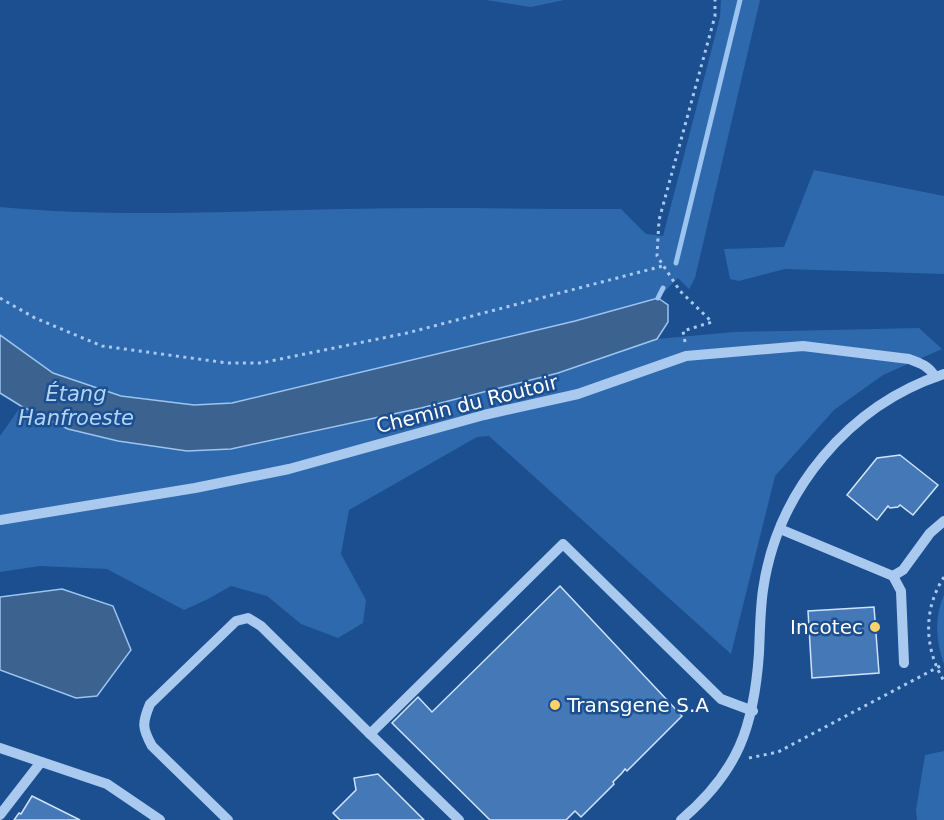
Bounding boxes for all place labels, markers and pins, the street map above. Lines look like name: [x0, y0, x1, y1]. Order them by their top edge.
place label: Incotec: [790, 615, 863, 639]
marker: Incotec: [868, 620, 882, 634]
place label: Transgene S.A: [566, 693, 709, 717]
marker: Transgene S.A: [548, 698, 562, 712]

